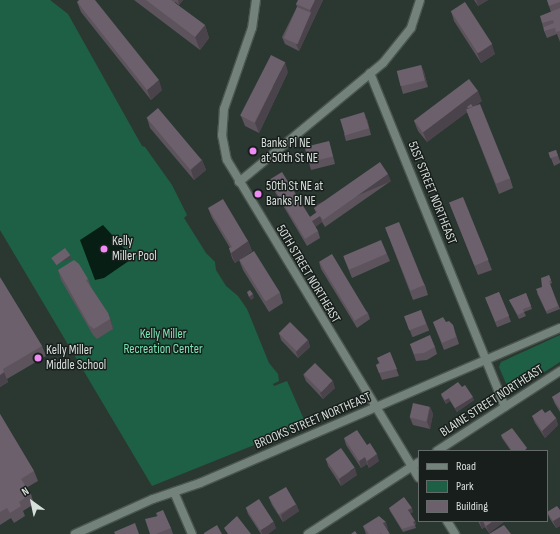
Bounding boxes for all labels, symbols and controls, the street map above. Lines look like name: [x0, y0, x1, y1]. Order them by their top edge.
place label: Banks Pl NE at 50th St NE: [261, 136, 318, 167]
street label: 51ST STREET NORTHEAST: [404, 139, 460, 247]
marker: Banks Pl NE at 50th St NE: [248, 146, 258, 156]
place label: 50th St NE at Banks Pl NE: [266, 179, 323, 210]
marker: 50th St NE at Banks Pl NE: [253, 189, 263, 199]
street label: 50TH STREET NORTHEAST: [273, 222, 343, 326]
place label: Kelly Miller Pool: [112, 234, 157, 265]
marker: Kelly Miller Pool: [99, 244, 109, 254]
park label: Kelly Miller Recreation Center: [123, 327, 203, 358]
place label: Kelly Miller Middle School: [46, 343, 106, 374]
marker: Kelly Miller Middle School: [33, 353, 43, 363]
street label: BLAINE STREET NORTHEAST: [437, 362, 547, 440]
street label: BROOKS STREET NORTHEAST: [252, 389, 374, 453]
legend: [418, 450, 548, 522]
text: Road: [456, 459, 476, 474]
text: Park: [456, 479, 474, 494]
north arrow: [12, 482, 52, 522]
text: N: [19, 484, 31, 499]
text: Building: [456, 499, 488, 514]

